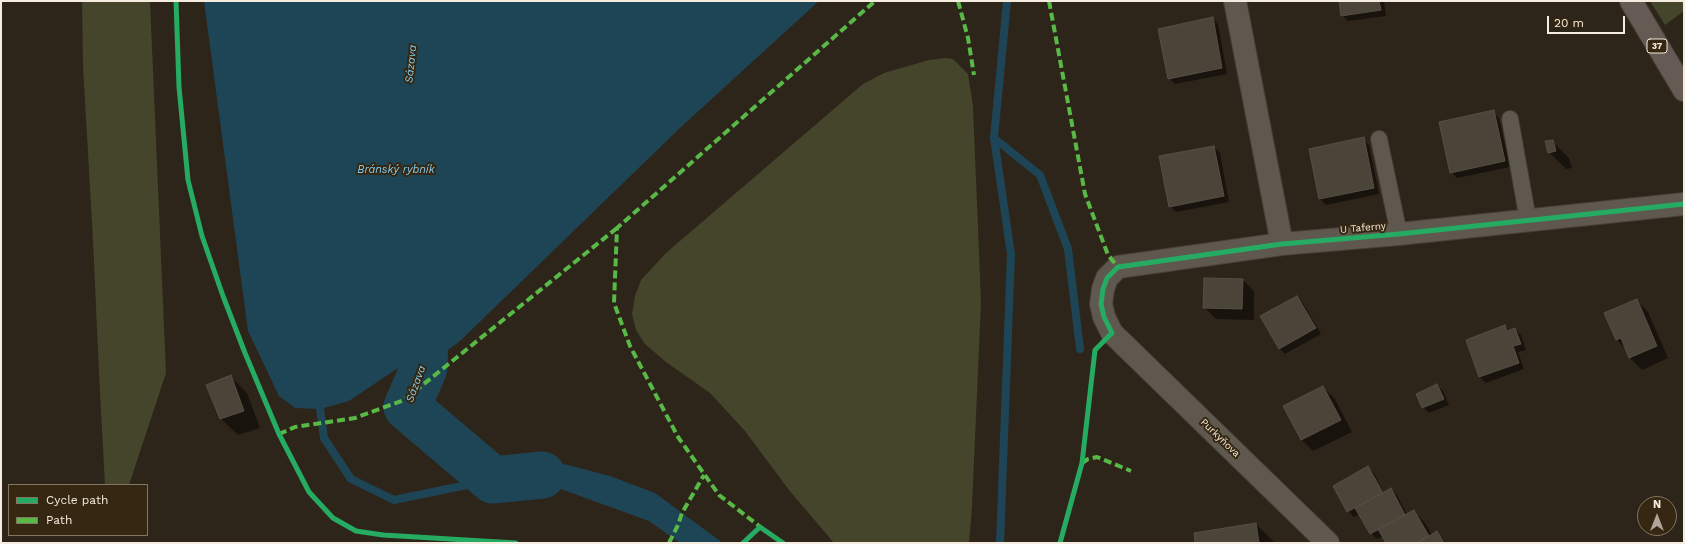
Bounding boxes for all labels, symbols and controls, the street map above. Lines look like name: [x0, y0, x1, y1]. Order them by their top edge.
scale bar: [1549, 8, 1627, 34]
text: 20 m: [1554, 16, 1584, 30]
road number: 37: [1647, 39, 1667, 53]
water label: Sázava: [402, 44, 420, 84]
water label: Bránský rybník: [357, 163, 435, 177]
street label: U Taferny: [1340, 220, 1386, 236]
water label: Sázava: [403, 364, 429, 404]
street label: Purkyňova: [1198, 416, 1242, 460]
legend: [8, 484, 148, 536]
text: Cycle path: [46, 493, 108, 507]
north arrow: [1637, 496, 1677, 536]
text: N: [1653, 498, 1661, 511]
text: Path: [46, 513, 72, 527]

